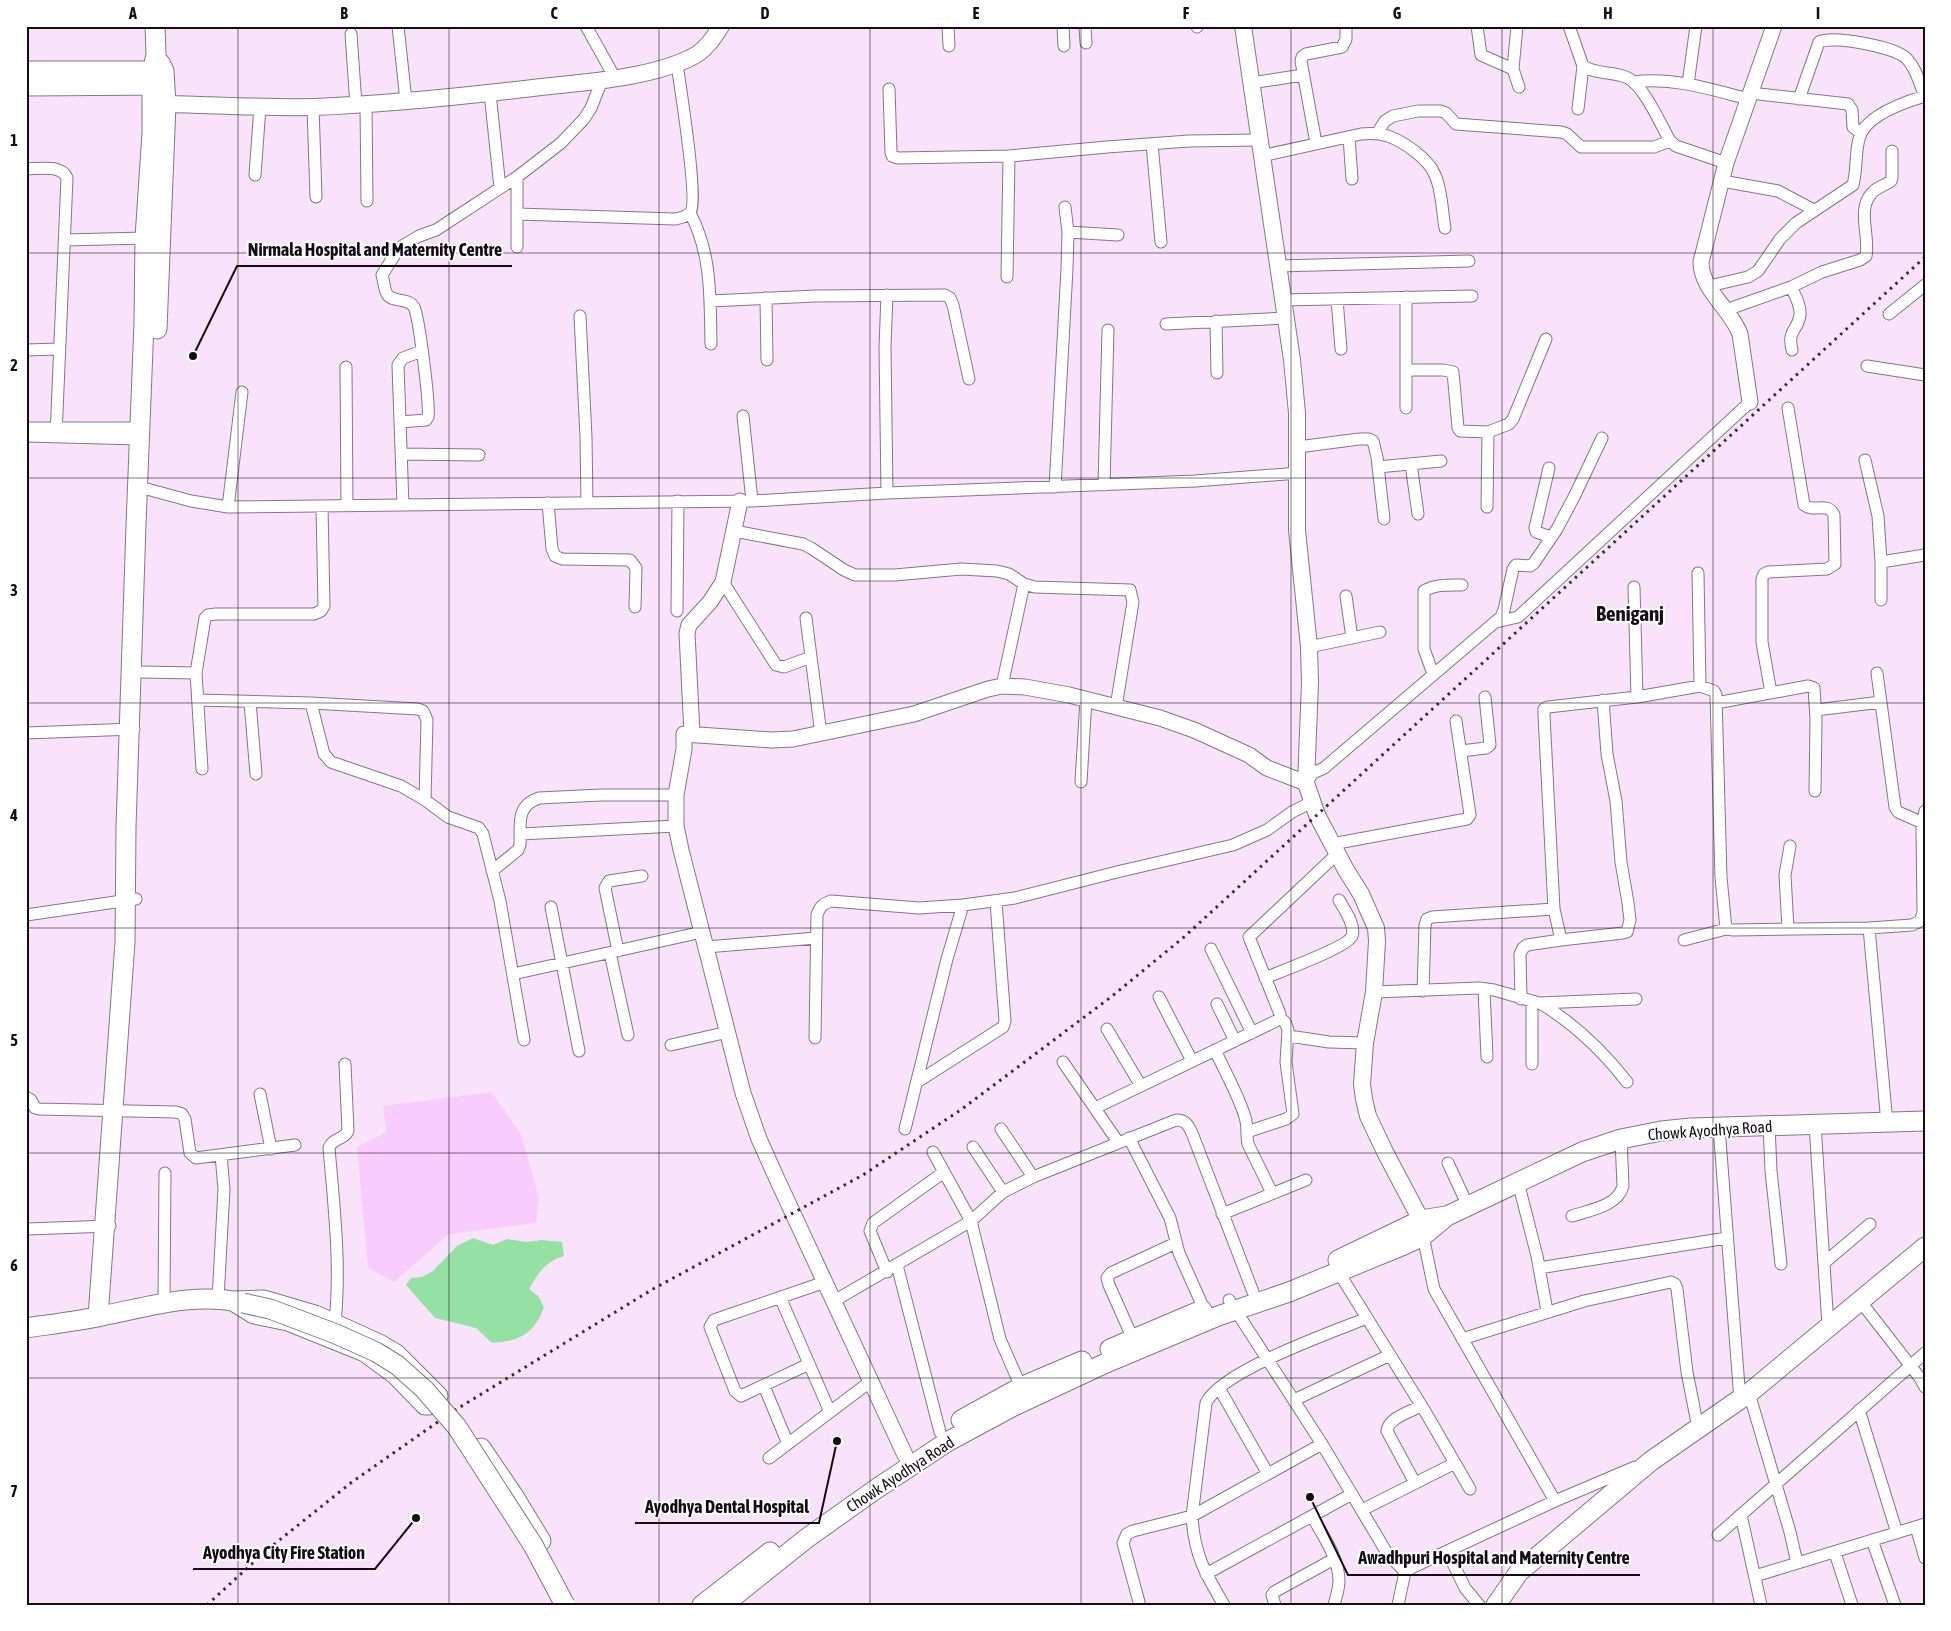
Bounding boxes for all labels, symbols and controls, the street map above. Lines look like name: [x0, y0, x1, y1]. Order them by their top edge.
text: A: [128, 4, 137, 22]
text: B: [340, 4, 348, 22]
text: C: [550, 4, 558, 22]
text: D: [761, 4, 770, 22]
text: E: [973, 4, 980, 22]
text: F: [1183, 4, 1190, 22]
text: G: [1393, 4, 1402, 22]
text: H: [1603, 4, 1613, 22]
text: I: [1816, 4, 1820, 22]
text: 1: [10, 131, 18, 149]
callout: Nirmala Hospital and Maternity Centre: [237, 233, 512, 266]
text: Nirmala Hospital and Maternity Centre: [248, 239, 502, 260]
text: 2: [10, 356, 18, 374]
text: 3: [10, 581, 18, 599]
district label: Beniganj: [1596, 601, 1664, 625]
text: 4: [9, 806, 18, 824]
text: 5: [10, 1031, 18, 1049]
street label: Chowk Ayodhya Road: [1647, 1117, 1773, 1144]
text: 6: [10, 1256, 18, 1274]
street label: Chowk Ayodhya Road: [843, 1432, 958, 1516]
text: 7: [10, 1482, 18, 1500]
callout: Ayodhya Dental Hospital: [635, 1490, 819, 1523]
text: Ayodhya Dental Hospital: [644, 1496, 809, 1517]
callout: Ayodhya City Fire Station: [193, 1536, 375, 1569]
text: Ayodhya City Fire Station: [202, 1542, 365, 1563]
callout: Awadhpuri Hospital and Maternity Centre: [1348, 1542, 1640, 1575]
text: Awadhpuri Hospital and Maternity Centre: [1357, 1547, 1630, 1568]

